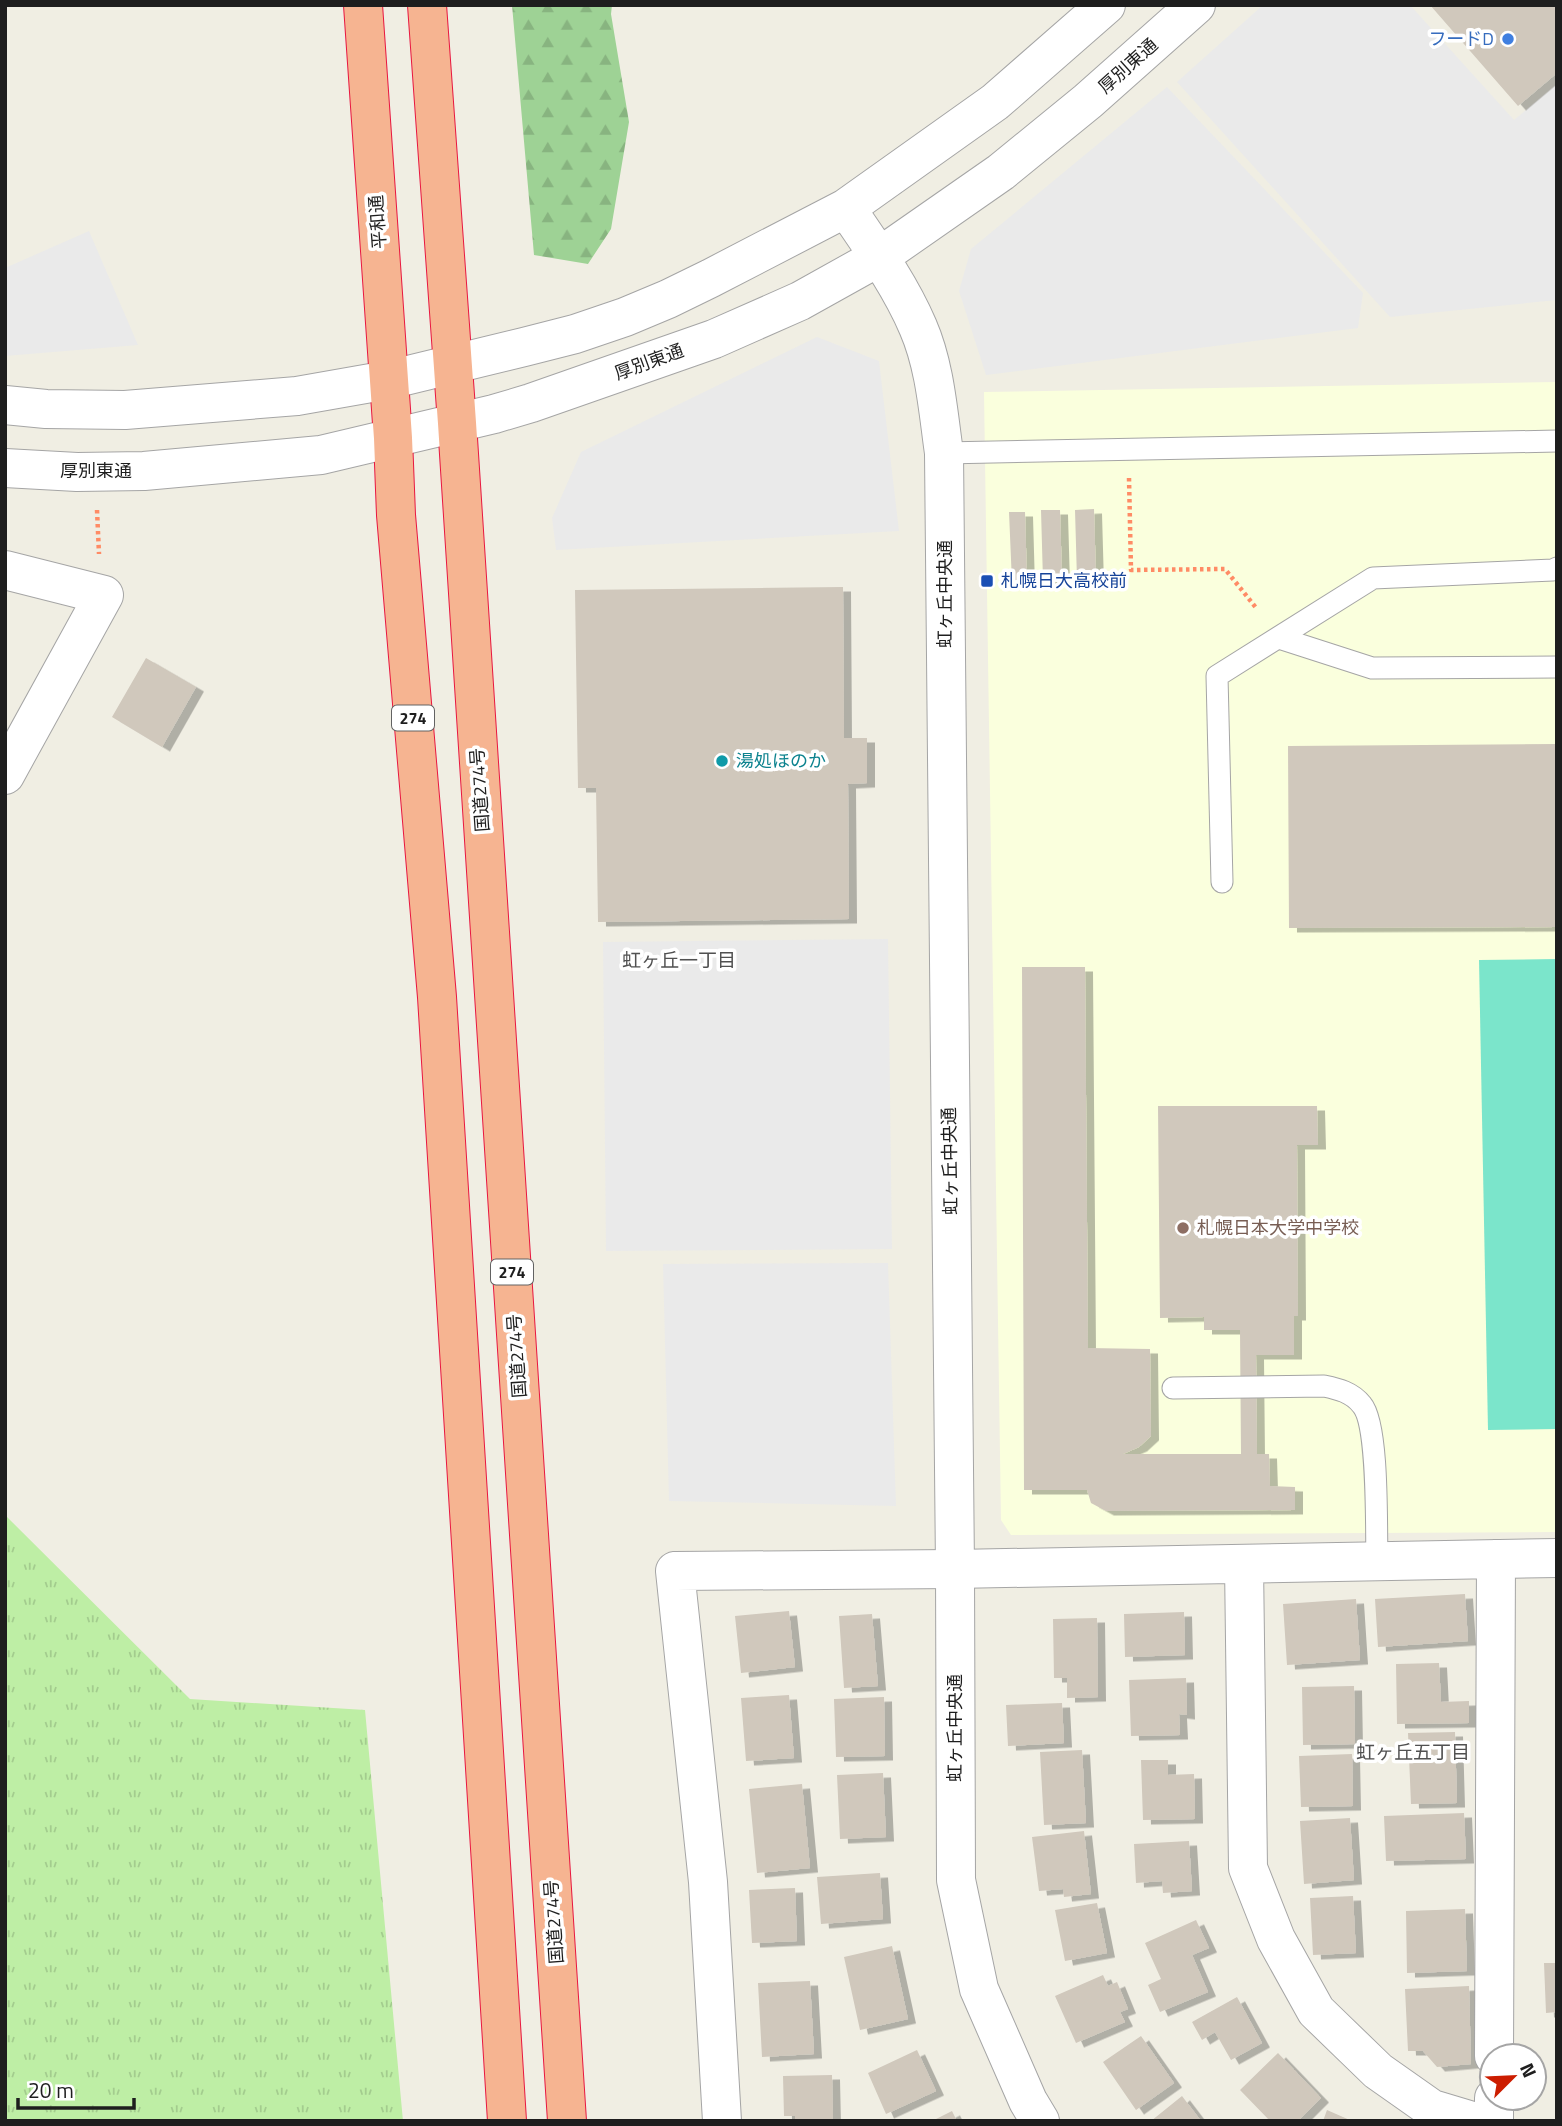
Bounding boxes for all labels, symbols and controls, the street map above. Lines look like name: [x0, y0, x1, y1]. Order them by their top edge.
place label: フードD: [1428, 25, 1494, 52]
marker: フードD: [1500, 31, 1516, 47]
street label: 厚別東通: [1092, 32, 1163, 100]
street label: 平和通: [362, 194, 393, 250]
street label: 厚別東通: [610, 337, 687, 387]
street label: 厚別東通: [60, 457, 132, 484]
street label: 虹ヶ丘中央通: [931, 540, 958, 648]
place label: 札幌日大高校前: [1001, 567, 1127, 594]
marker: 札幌日大高校前: [979, 573, 995, 589]
road number: 274: [392, 706, 434, 730]
street label: 国道274号: [463, 747, 496, 833]
place label: 湯処ほのか: [736, 747, 826, 774]
marker: 湯処ほのか: [714, 753, 730, 769]
district label: 虹ヶ丘一丁目: [622, 945, 736, 974]
street label: 虹ヶ丘中央通: [935, 1107, 964, 1215]
place label: 札幌日本大学中学校: [1197, 1214, 1359, 1241]
marker: 札幌日本大学中学校: [1175, 1220, 1191, 1236]
road number: 274: [491, 1260, 533, 1284]
street label: 国道274号: [500, 1313, 533, 1399]
street label: 虹ヶ丘中央通: [941, 1674, 968, 1782]
district label: 虹ヶ丘五丁目: [1356, 1737, 1470, 1766]
street label: 国道274号: [537, 1879, 570, 1965]
north arrow: [1478, 2042, 1548, 2112]
text: N: [1513, 2058, 1545, 2082]
scale bar: [18, 2066, 133, 2110]
text: 20 m: [28, 2074, 74, 2106]

